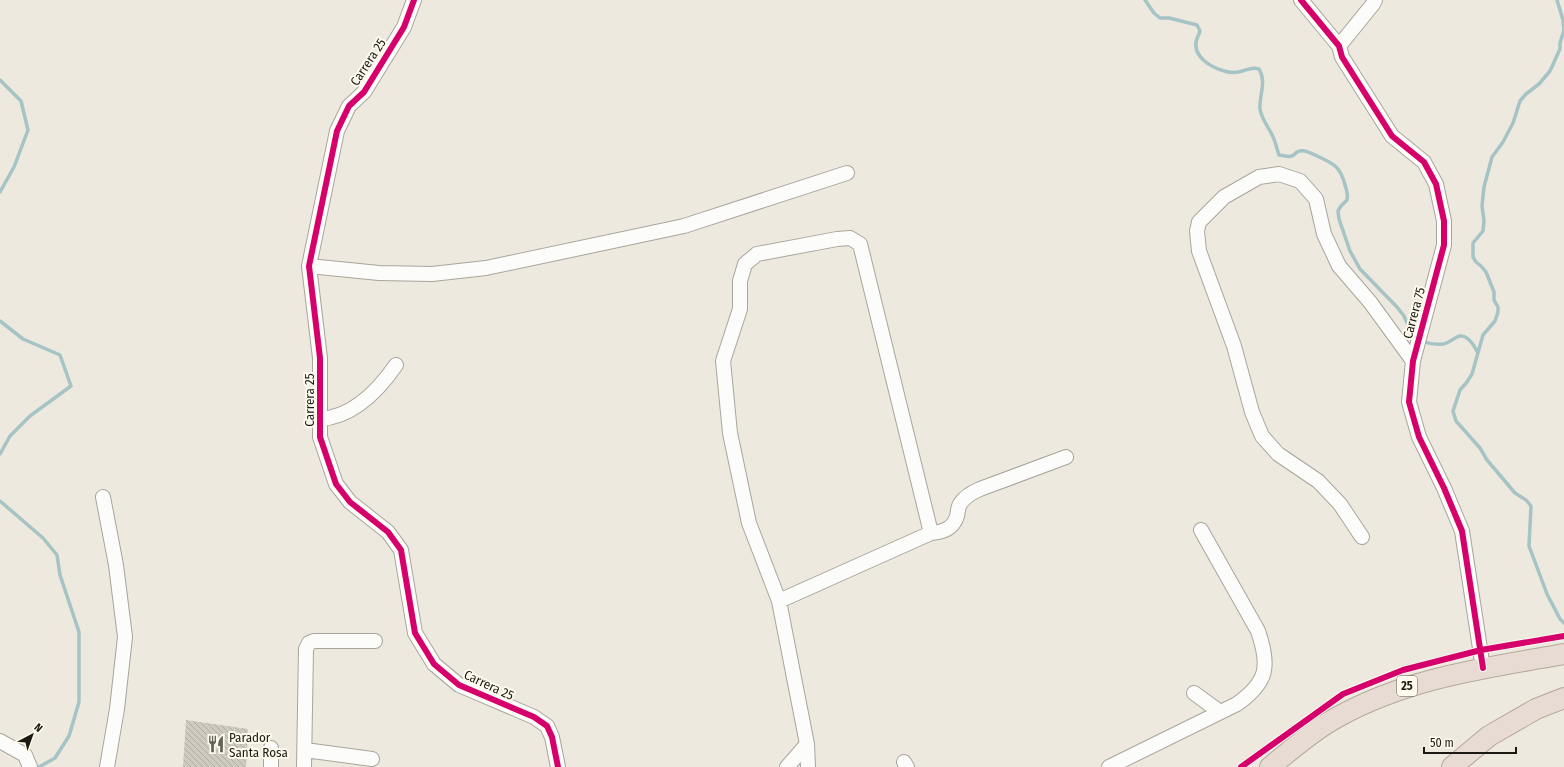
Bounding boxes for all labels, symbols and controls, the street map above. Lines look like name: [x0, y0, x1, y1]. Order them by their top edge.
street label: Carrera 25: [347, 36, 389, 88]
street label: Carrera 75: [1400, 286, 1428, 340]
street label: Carrera 25: [302, 373, 317, 427]
street label: Carrera 25: [462, 667, 516, 703]
road number: 25: [1397, 676, 1417, 696]
north arrow: [12, 715, 52, 755]
text: N: [31, 721, 45, 735]
scale bar: [1424, 729, 1516, 755]
place label: Parador Santa Rosa: [229, 730, 288, 760]
restaurant icon: Parador Santa Rosa: [206, 734, 226, 754]
text: 50 m: [1430, 736, 1454, 750]

